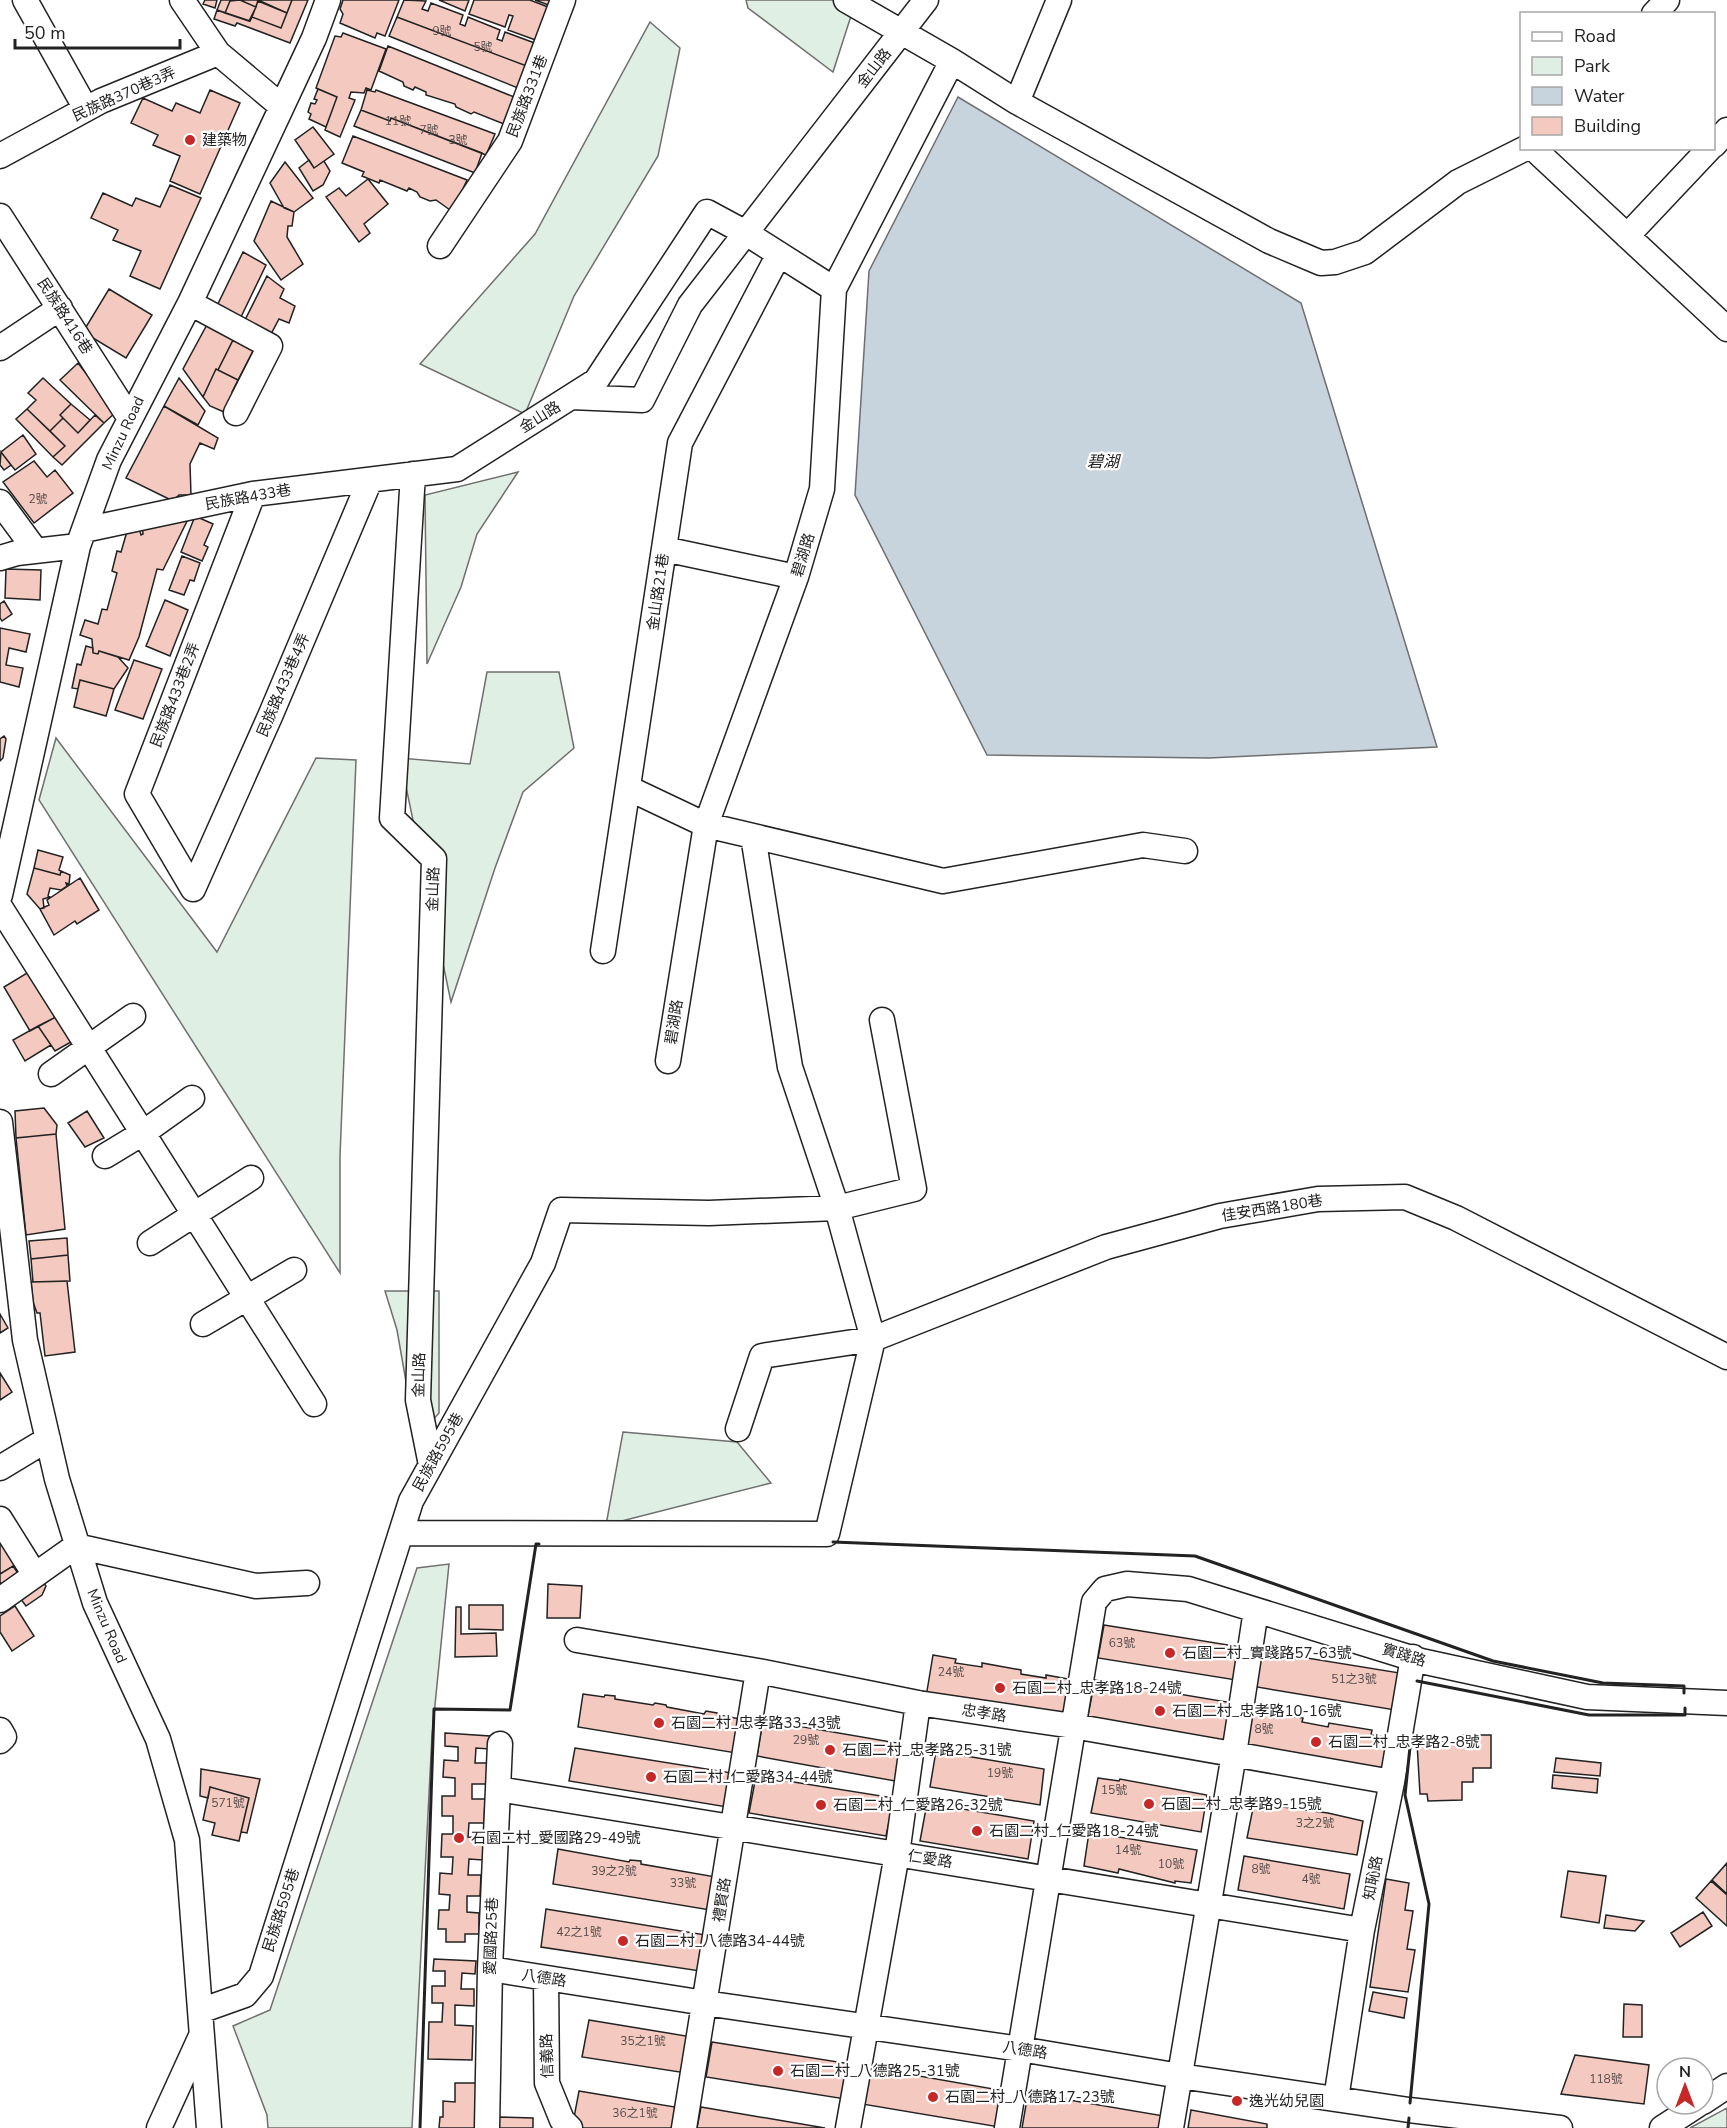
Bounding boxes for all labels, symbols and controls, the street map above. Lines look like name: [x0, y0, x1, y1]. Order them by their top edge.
scale bar: [15, 12, 180, 50]
legend: [1520, 12, 1715, 150]
text: 50 m: [24, 21, 66, 45]
house number: 9號: [432, 23, 452, 39]
text: Road: [1574, 24, 1616, 48]
house number: 5號: [473, 39, 493, 55]
street label: 金山路: [852, 44, 896, 92]
street label: 民族路331巷: [502, 52, 552, 140]
text: Park: [1574, 54, 1611, 78]
street label: 民族路370巷3弄: [69, 62, 179, 126]
text: Water: [1574, 84, 1625, 108]
house number: 11號: [385, 113, 411, 129]
text: Building: [1574, 114, 1641, 138]
house number: 7號: [419, 122, 439, 138]
place label: 建築物: [202, 130, 247, 150]
house number: 3號: [448, 132, 468, 148]
marker: 建築物: [183, 133, 197, 147]
street label: 民族路416巷: [33, 274, 97, 358]
street label: Minzu Road: [97, 393, 149, 473]
street label: 金山路: [516, 397, 564, 437]
water label: 碧湖: [1087, 451, 1122, 473]
street label: 民族路433巷: [203, 480, 293, 514]
house number: 2號: [28, 491, 48, 507]
street label: 碧湖路: [787, 531, 819, 579]
street label: 金山路21巷: [643, 552, 673, 632]
street label: 民族路433巷4弄: [252, 630, 314, 740]
street label: 民族路433巷2弄: [146, 640, 204, 750]
street label: 金山路: [422, 866, 444, 912]
street label: 碧湖路: [661, 998, 687, 1046]
street label: 佳安西路180巷: [1220, 1190, 1324, 1226]
street label: 金山路: [409, 1352, 429, 1398]
street label: 民族路595巷: [408, 1409, 468, 1495]
street label: Minzu Road: [82, 1586, 132, 1666]
house number: 63號: [1109, 1635, 1135, 1651]
street label: 實踐路: [1380, 1639, 1428, 1671]
place label: 石園二村_實踐路57-63號: [1182, 1643, 1352, 1663]
marker: 石園二村_實踐路57-63號: [1163, 1646, 1177, 1660]
house number: 24號: [938, 1664, 964, 1680]
house number: 51之3號: [1331, 1671, 1377, 1687]
place label: 石園二村_忠孝路18-24號: [1012, 1678, 1182, 1698]
marker: 石園二村_忠孝路18-24號: [993, 1681, 1007, 1695]
street label: 忠孝路: [960, 1700, 1008, 1726]
place label: 石園二村_忠孝路10-16號: [1172, 1701, 1342, 1721]
marker: 石園二村_忠孝路10-16號: [1153, 1704, 1167, 1718]
place label: 石園二村_忠孝路33-43號: [671, 1713, 841, 1733]
marker: 石園二村_忠孝路33-43號: [652, 1716, 666, 1730]
house number: 8號: [1254, 1721, 1274, 1737]
house number: 29號: [793, 1732, 819, 1748]
place label: 石園二村_忠孝路2-8號: [1328, 1732, 1480, 1752]
marker: 石園二村_忠孝路2-8號: [1309, 1735, 1323, 1749]
place label: 石園二村_忠孝路25-31號: [842, 1740, 1012, 1760]
marker: 石園二村_忠孝路25-31號: [823, 1743, 837, 1757]
house number: 19號: [987, 1765, 1013, 1781]
place label: 石園二村_仁愛路34-44號: [663, 1767, 833, 1787]
marker: 石園二村_仁愛路34-44號: [644, 1770, 658, 1784]
house number: 15號: [1101, 1782, 1127, 1798]
place label: 石園二村_忠孝路9-15號: [1161, 1794, 1322, 1814]
house number: 571號: [211, 1795, 245, 1811]
place label: 石園二村_仁愛路26-32號: [833, 1795, 1003, 1815]
marker: 石園二村_忠孝路9-15號: [1142, 1797, 1156, 1811]
marker: 石園二村_仁愛路26-32號: [814, 1798, 828, 1812]
house number: 3之2號: [1296, 1815, 1334, 1831]
place label: 石園二村_仁愛路18-24號: [989, 1821, 1159, 1841]
marker: 石園二村_仁愛路18-24號: [970, 1824, 984, 1838]
place label: 石園二村_愛國路29-49號: [471, 1828, 641, 1848]
marker: 石園二村_愛國路29-49號: [452, 1831, 466, 1845]
house number: 14號: [1115, 1842, 1141, 1858]
street label: 仁愛路: [906, 1846, 954, 1872]
street label: 知恥路: [1359, 1854, 1387, 1902]
house number: 10號: [1158, 1856, 1184, 1872]
house number: 8號: [1251, 1861, 1271, 1877]
house number: 39之2號: [591, 1863, 637, 1879]
street label: 民族路595巷: [258, 1866, 304, 1954]
house number: 4號: [1301, 1871, 1321, 1887]
house number: 33號: [670, 1875, 696, 1891]
street label: 禮賢路: [709, 1876, 735, 1924]
street label: 愛國路25巷: [480, 1897, 502, 1975]
house number: 42之1號: [556, 1924, 602, 1940]
place label: 石園二村_八德路34-44號: [635, 1931, 805, 1951]
marker: 石園二村_八德路34-44號: [616, 1934, 630, 1948]
street label: 八德路: [520, 1965, 568, 1991]
street label: 信義路: [536, 2033, 558, 2079]
house number: 35之1號: [620, 2033, 666, 2049]
street label: 八德路: [1001, 2037, 1049, 2063]
north arrow: [1655, 2056, 1715, 2116]
place label: 石園二村_八德路25-31號: [790, 2061, 960, 2081]
text: N: [1679, 2061, 1691, 2083]
marker: 石園二村_八德路25-31號: [771, 2064, 785, 2078]
house number: 118號: [1589, 2071, 1623, 2087]
place label: 石園二村_八德路17-23號: [945, 2087, 1115, 2107]
marker: 石園二村_八德路17-23號: [926, 2090, 940, 2104]
place label: 逸光幼兒園: [1249, 2091, 1324, 2111]
marker: 逸光幼兒園: [1230, 2094, 1244, 2108]
house number: 36之1號: [612, 2105, 658, 2121]

